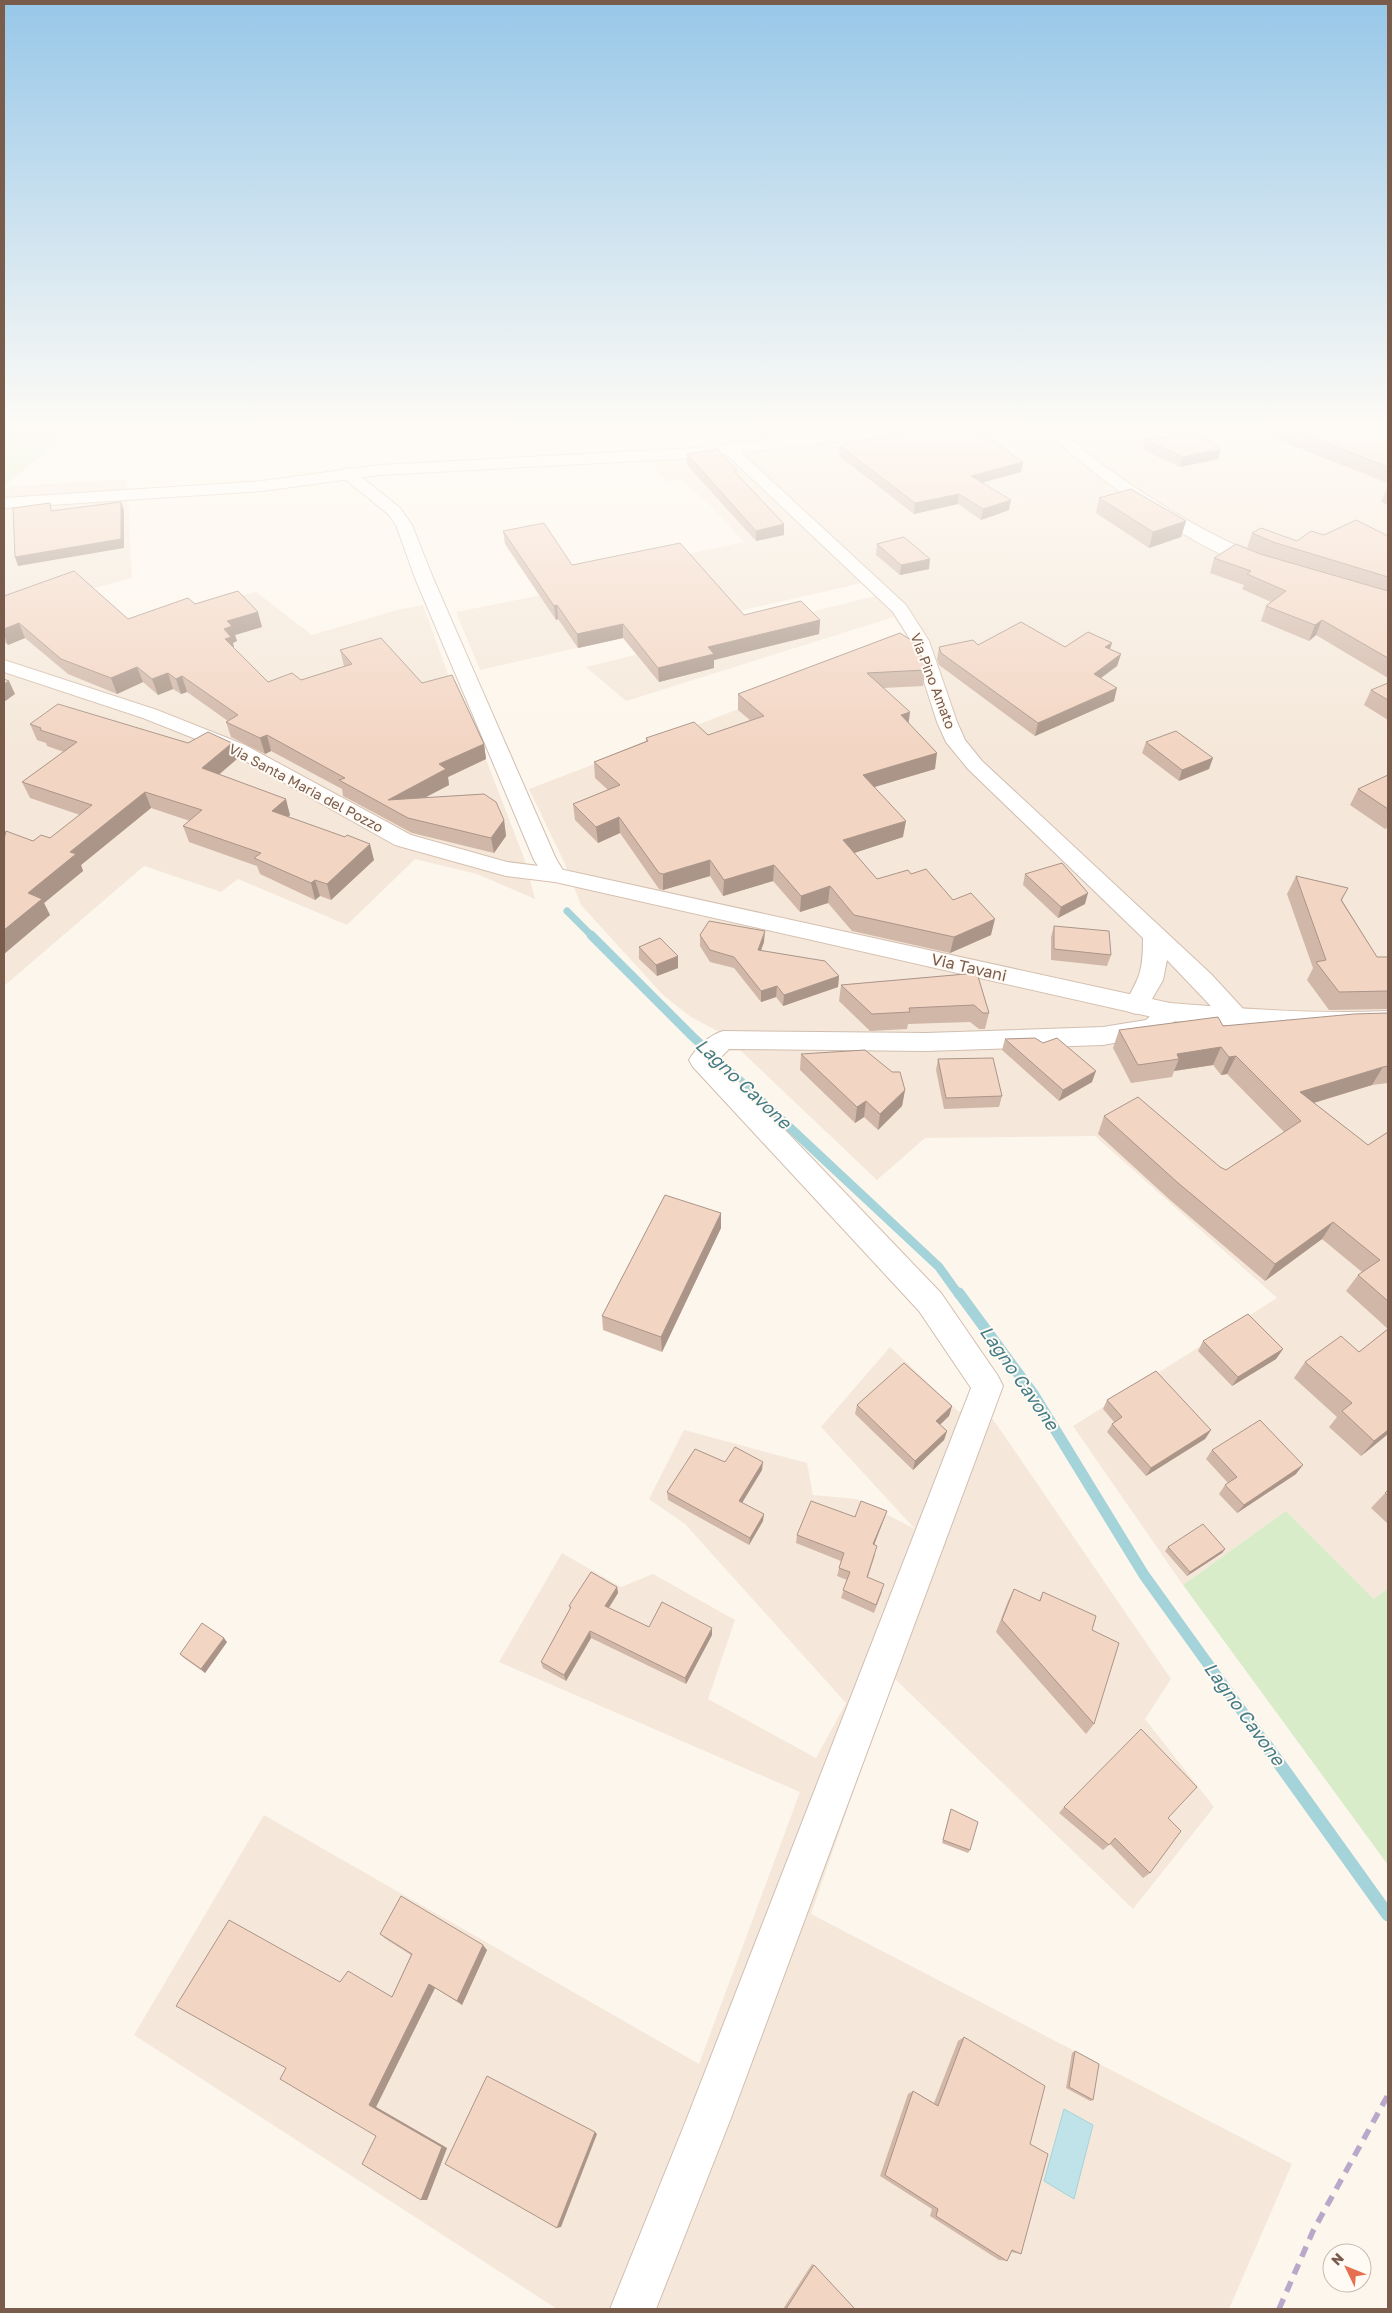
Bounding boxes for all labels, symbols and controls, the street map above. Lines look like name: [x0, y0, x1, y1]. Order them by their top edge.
street label: Via Pino Amato: [907, 630, 960, 731]
street label: Via Santa Maria del Pozzo: [226, 740, 386, 836]
street label: Via Tavani: [929, 949, 1009, 985]
water label: Lagno Cavone: [692, 1034, 797, 1134]
water label: Lagno Cavone: [976, 1321, 1065, 1435]
water label: Lagno Cavone: [1200, 1658, 1291, 1771]
north arrow: [1322, 2243, 1372, 2293]
text: N: [1327, 2249, 1347, 2268]

